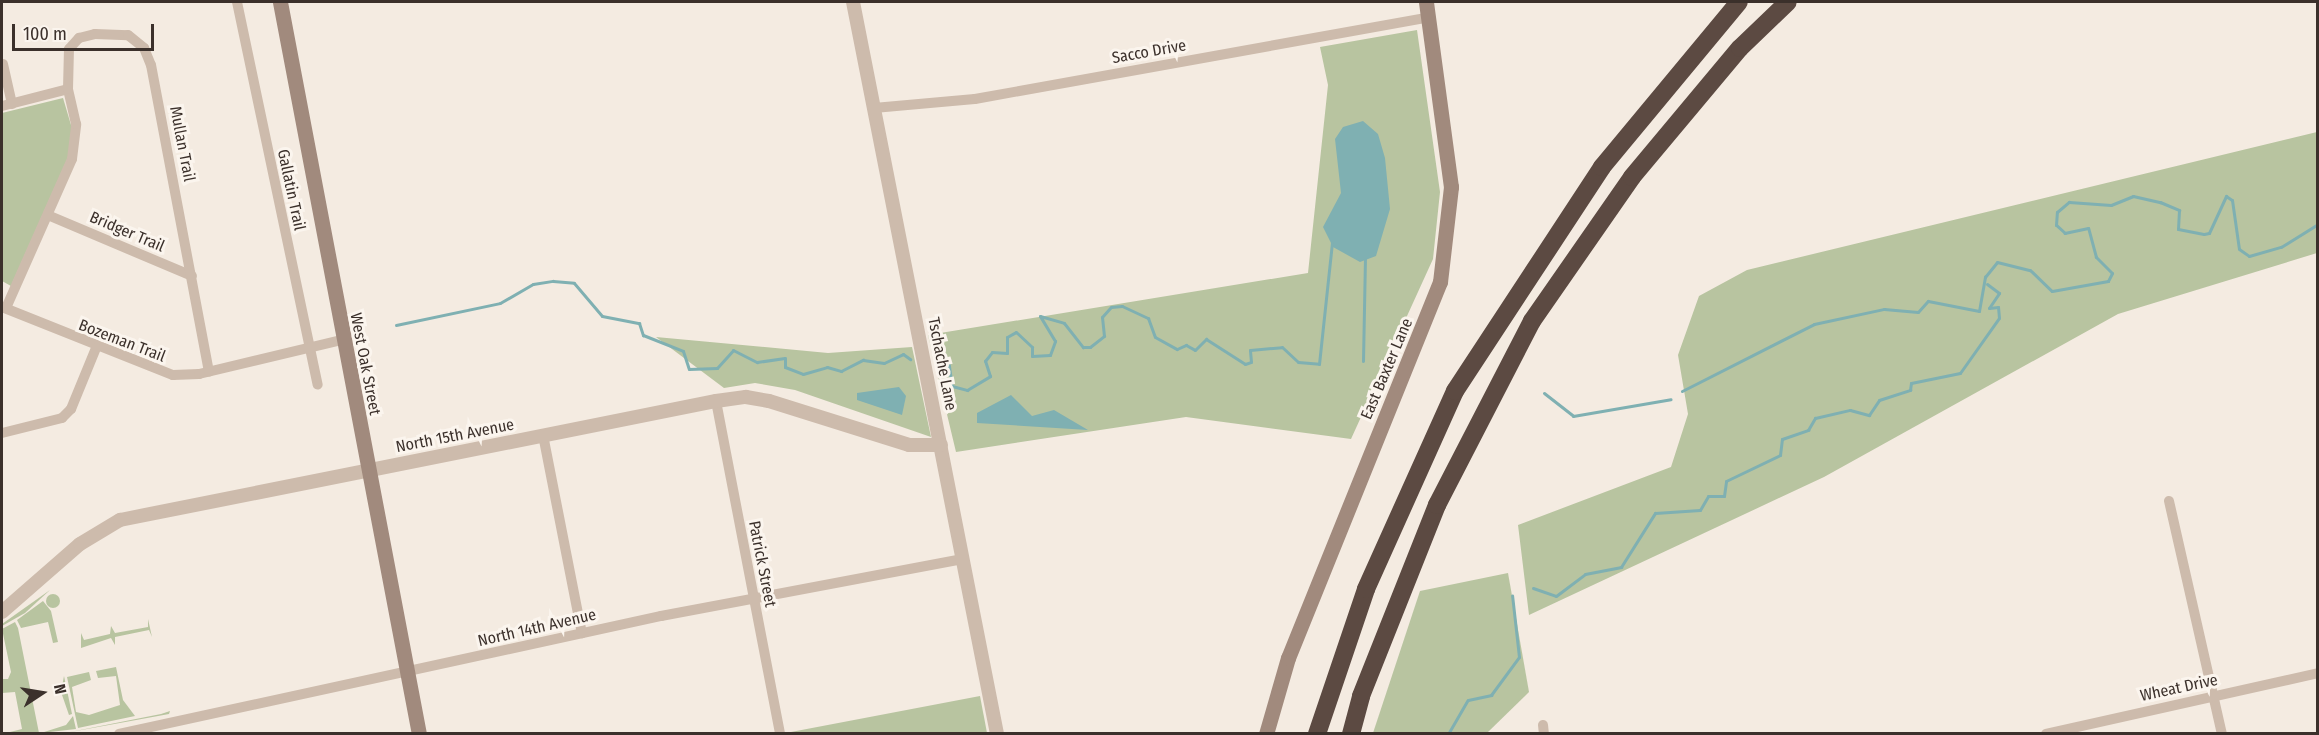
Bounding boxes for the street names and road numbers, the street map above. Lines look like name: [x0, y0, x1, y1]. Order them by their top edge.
street label: Sacco Drive: [1110, 36, 1188, 68]
street label: Mullan Trail: [165, 105, 199, 183]
street label: Gallatin Trail: [273, 148, 309, 232]
street label: Bridger Trail: [87, 208, 167, 256]
street label: West Oak Street: [346, 311, 384, 417]
street label: Bozeman Trail: [76, 316, 168, 366]
street label: Tschache Lane: [924, 316, 960, 412]
street label: East Baxter Lane: [1357, 316, 1417, 422]
street label: North 15th Avenue: [394, 415, 516, 457]
street label: Patrick Street: [744, 519, 780, 609]
street label: North 14th Avenue: [476, 605, 598, 651]
street label: Wheat Drive: [2138, 670, 2220, 706]

